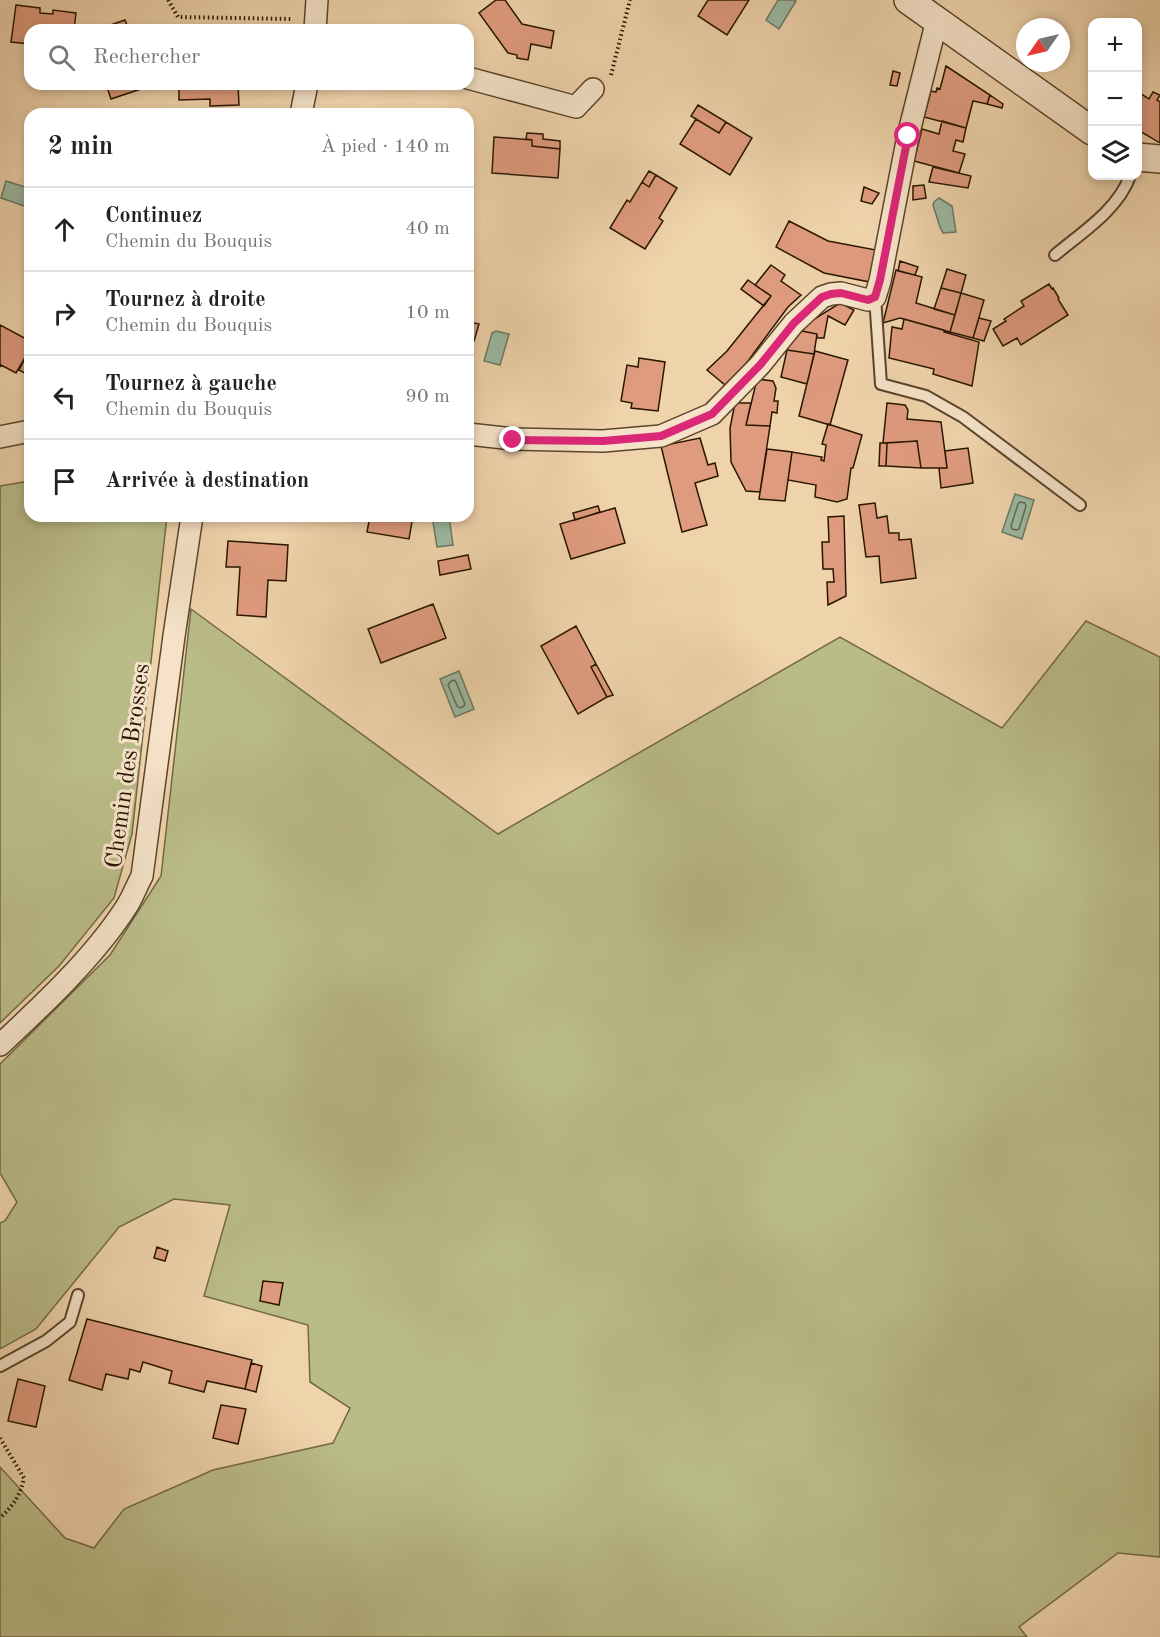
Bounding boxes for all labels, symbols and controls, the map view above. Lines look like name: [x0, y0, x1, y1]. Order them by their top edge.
north arrow: [1016, 18, 1070, 72]
map controls: [1088, 18, 1142, 180]
button: +: [1088, 18, 1142, 72]
search box: [24, 24, 474, 90]
icon: search: [45, 41, 78, 74]
text: Rechercher: [93, 46, 200, 68]
button: −: [1088, 72, 1142, 126]
route start: [894, 122, 920, 148]
button: layers: [1088, 126, 1142, 180]
text: 2 min: [48, 134, 113, 160]
text: À pied · 140 m: [321, 137, 450, 157]
text: Continuez: [105, 205, 202, 227]
icon: ahead: [48, 213, 81, 246]
text: 40 m: [405, 219, 450, 239]
text: Chemin du Bouquis: [105, 232, 272, 252]
text: Tournez à droite: [105, 289, 266, 311]
icon: right: [48, 297, 81, 330]
text: 10 m: [405, 303, 450, 323]
text: Chemin du Bouquis: [105, 316, 272, 336]
text: Tournez à gauche: [105, 373, 277, 395]
icon: left: [48, 381, 81, 414]
text: 90 m: [405, 387, 450, 407]
text: Chemin du Bouquis: [105, 400, 272, 420]
route end: [499, 426, 525, 452]
icon: arrive: [48, 465, 81, 498]
text: Arrivée à destination: [105, 470, 309, 492]
street label: Chemin des Brosses: [103, 662, 155, 870]

